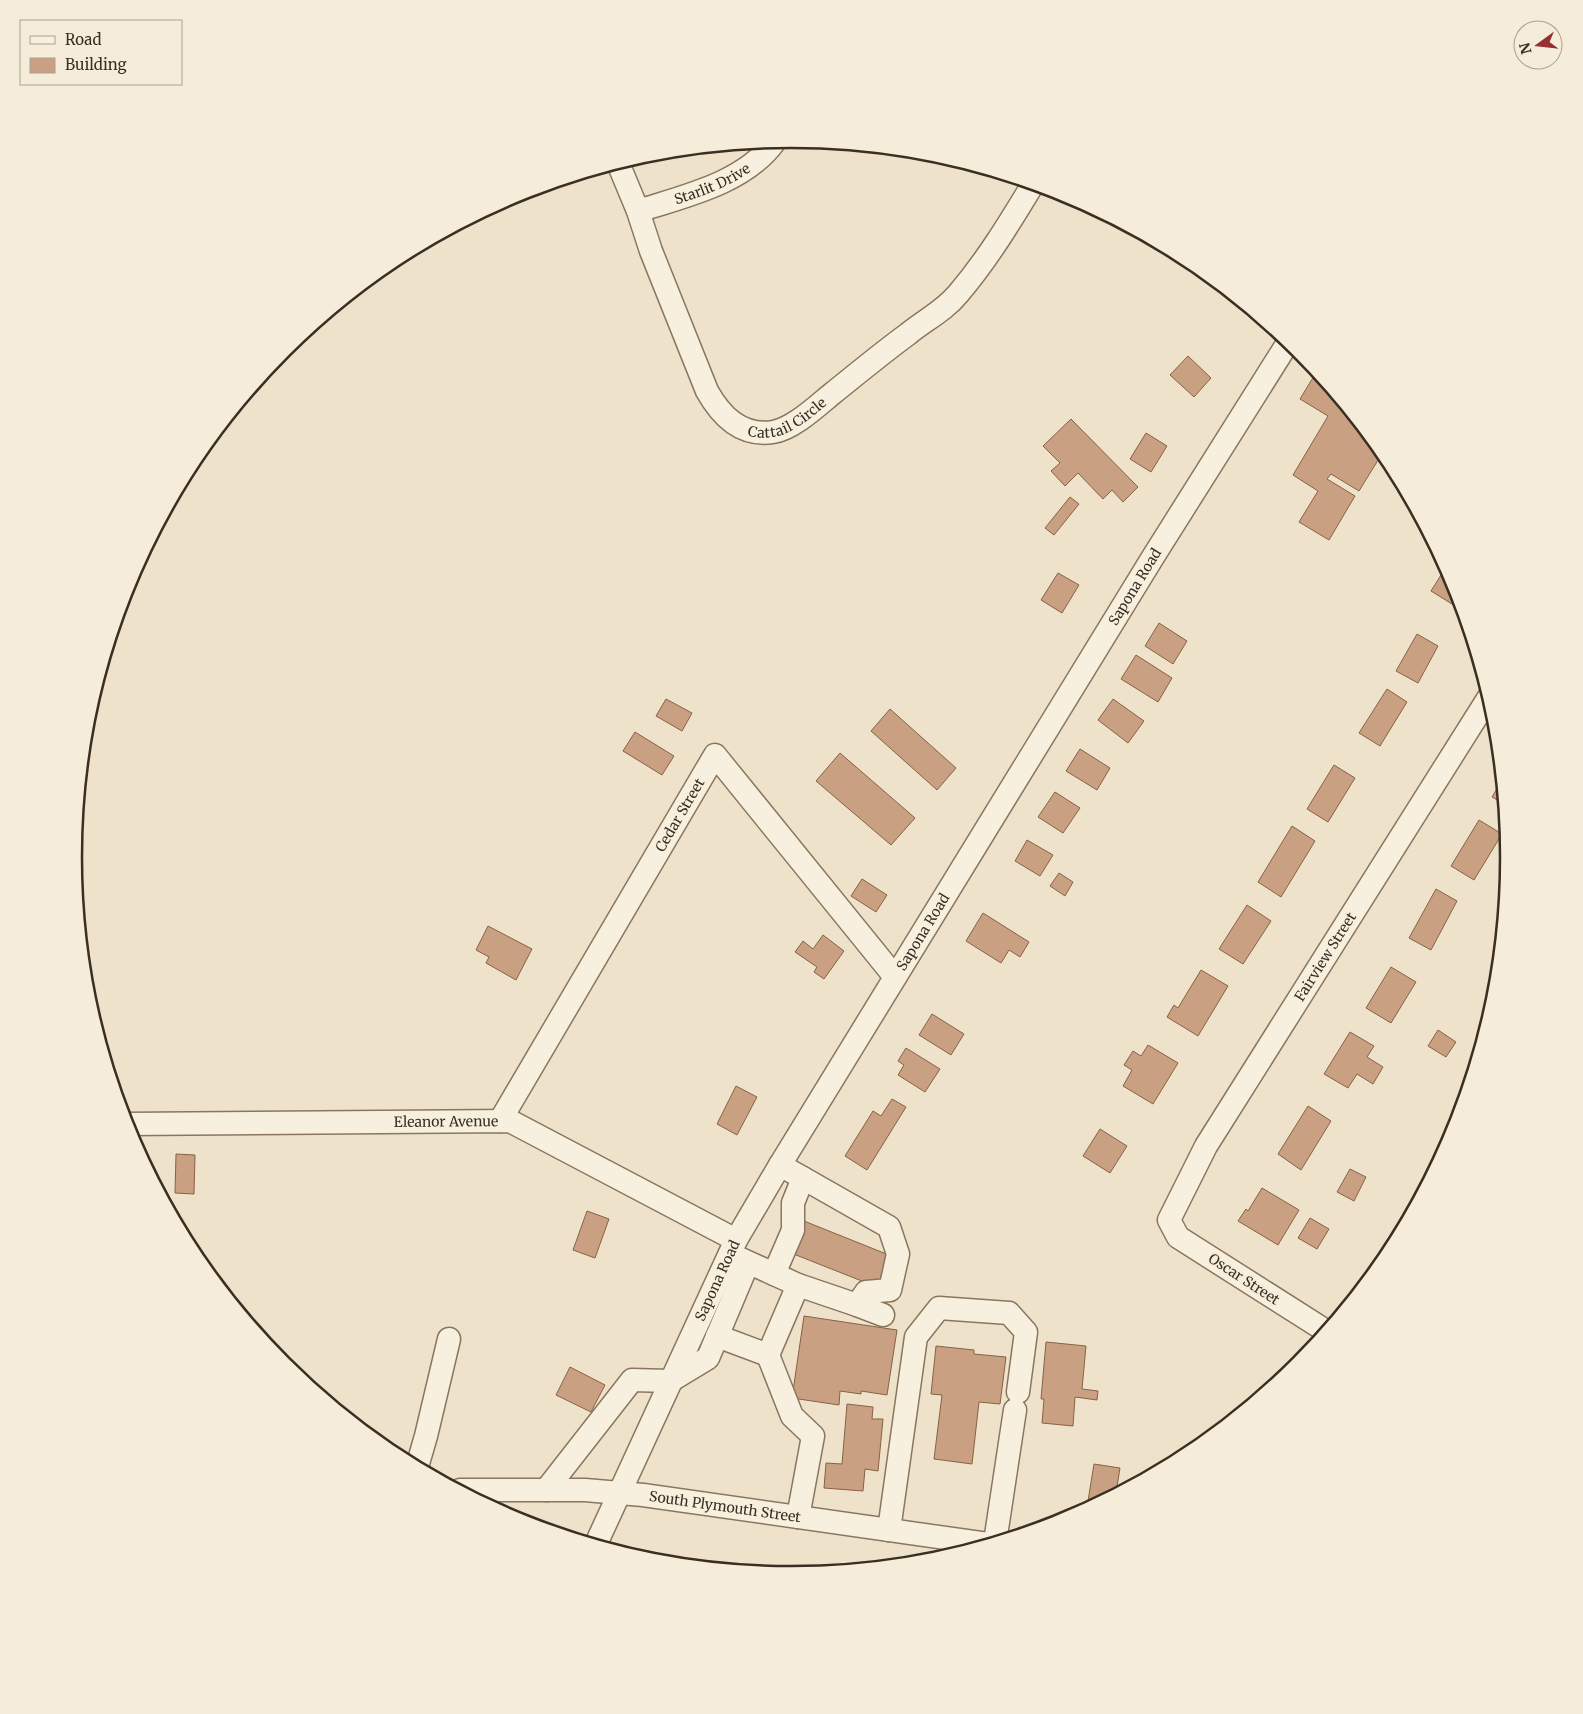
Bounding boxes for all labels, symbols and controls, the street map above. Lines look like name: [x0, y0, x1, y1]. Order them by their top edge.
legend: [20, 20, 182, 85]
north arrow: [1513, 20, 1563, 70]
text: Road: [65, 30, 101, 49]
text: N: [1515, 41, 1536, 56]
text: Building: [65, 55, 127, 74]
street label: Starlit Drive: [672, 159, 754, 208]
street label: Cattail Circle: [746, 393, 830, 442]
street label: Sapona Road: [1104, 544, 1166, 629]
street label: Cedar Street: [651, 774, 709, 855]
street label: Sapona Road: [892, 890, 954, 974]
street label: Fairview Street: [1291, 908, 1360, 1005]
street label: Eleanor Avenue: [394, 1112, 498, 1131]
street label: Sapona Road: [691, 1237, 744, 1324]
street label: Oscar Street: [1205, 1249, 1283, 1309]
street label: South Plymouth Street: [648, 1487, 803, 1526]

